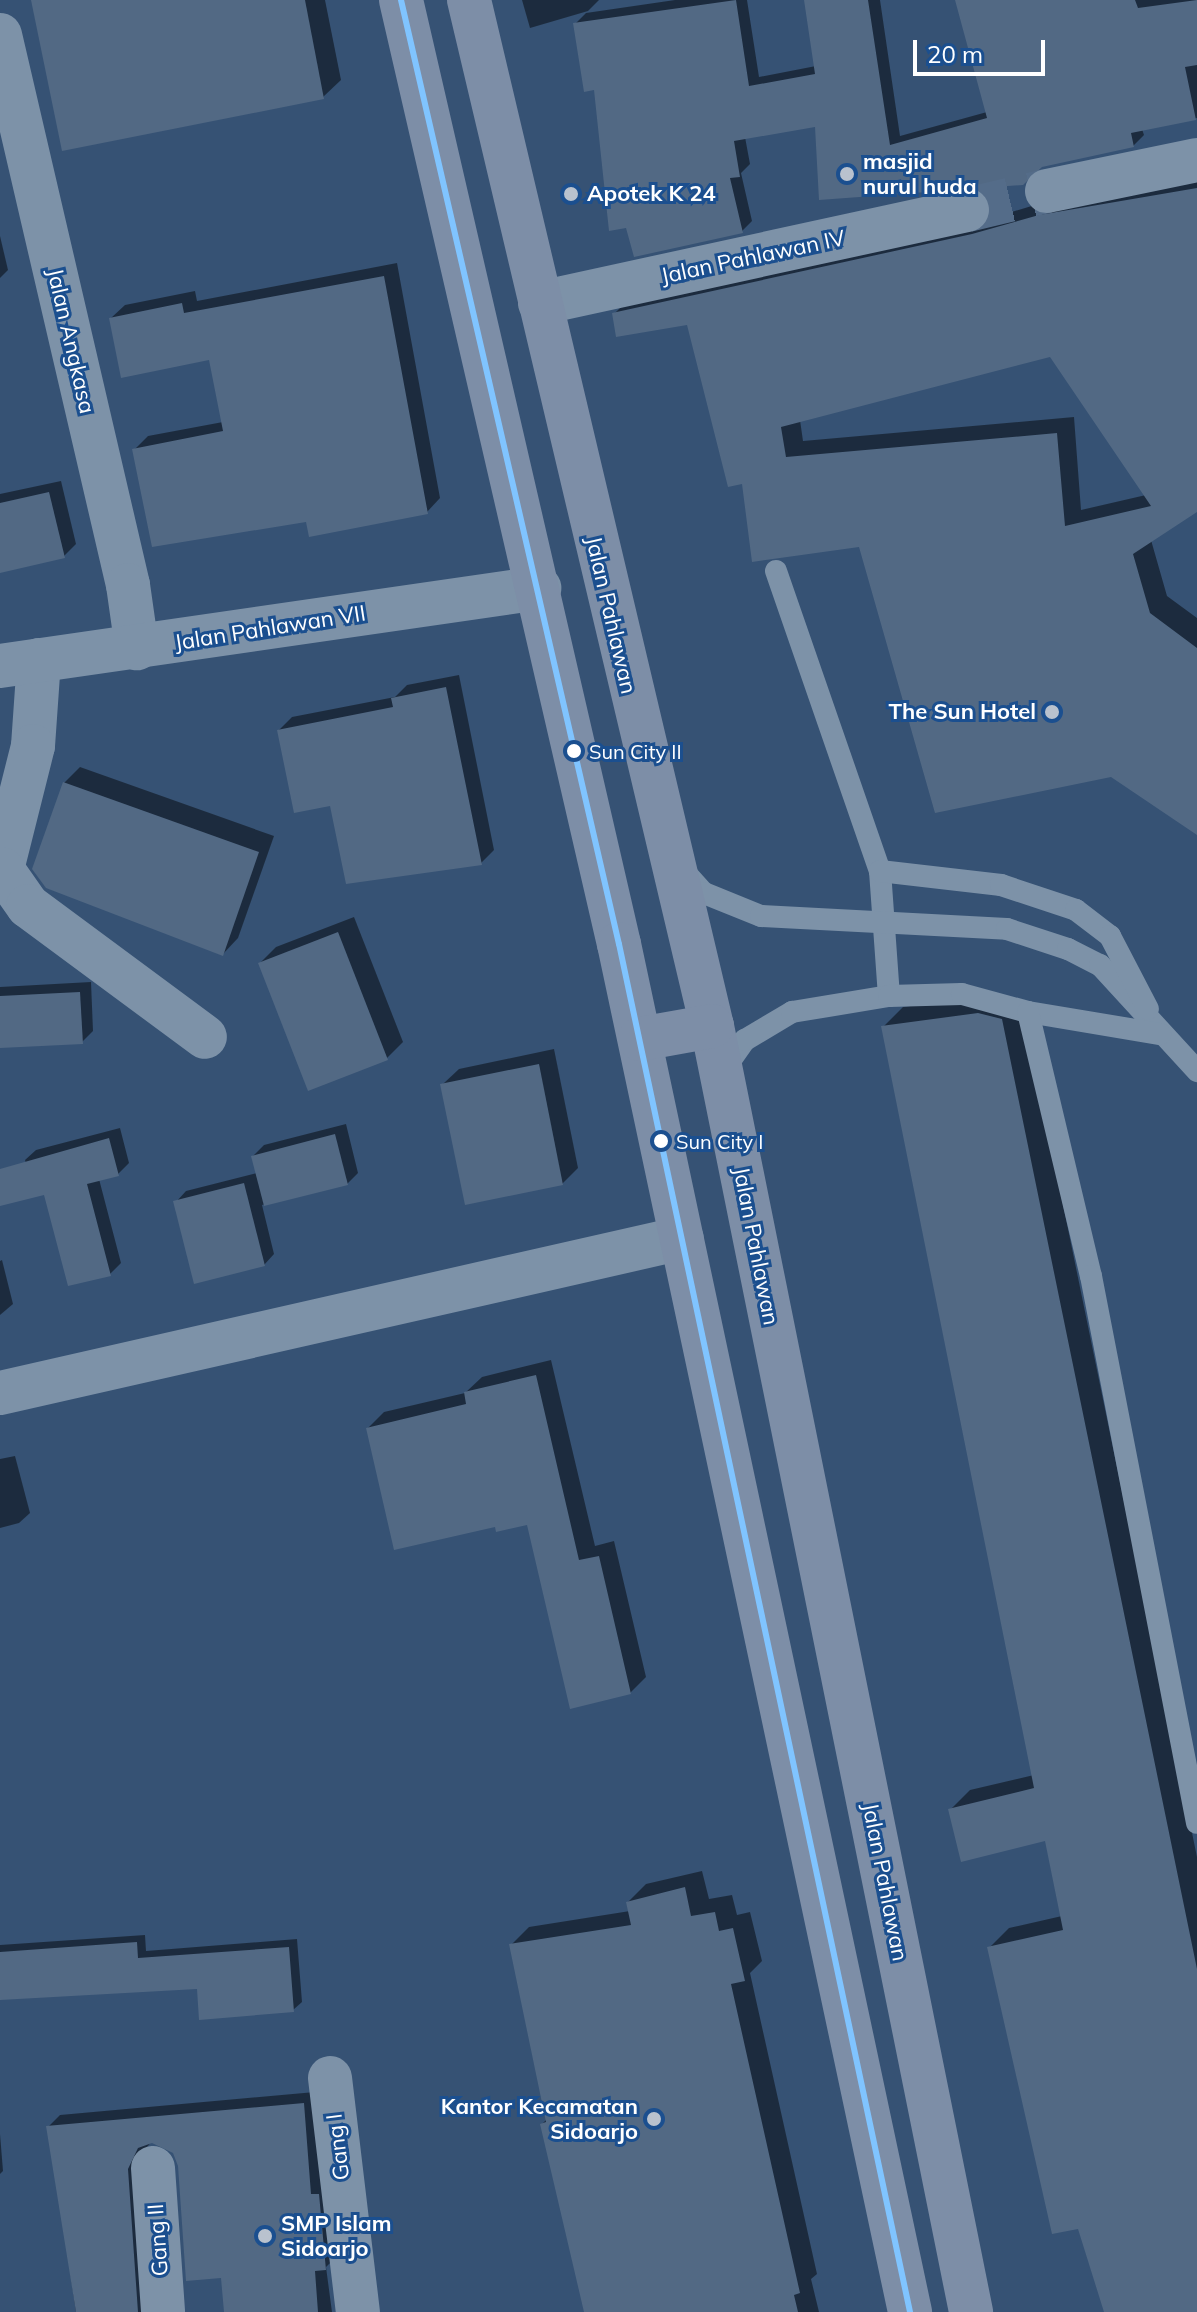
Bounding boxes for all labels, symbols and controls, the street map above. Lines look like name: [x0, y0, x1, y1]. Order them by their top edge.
scale bar: [917, 24, 1049, 74]
text: 20 m: [927, 39, 983, 69]
place label: masjid nurul huda: [863, 148, 977, 200]
marker: masjid nurul huda: [838, 165, 856, 183]
place label: Apotek K 24: [587, 181, 716, 207]
marker: Apotek K 24: [562, 185, 580, 203]
street label: Jalan Pahlawan IV: [659, 225, 847, 289]
street label: Jalan Angkasa: [41, 266, 101, 416]
street label: Jalan Pahlawan: [580, 534, 642, 696]
street label: Jalan Pahlawan VII: [173, 600, 367, 656]
place label: The Sun Hotel: [888, 699, 1036, 725]
marker: The Sun Hotel: [1043, 703, 1061, 721]
place label: Sun City II: [589, 739, 682, 763]
marker: Sun City II: [566, 743, 582, 759]
place label: Sun City I: [676, 1129, 764, 1153]
marker: Sun City I: [653, 1133, 669, 1149]
street label: Jalan Pahlawan: [728, 1165, 784, 1327]
street label: Jalan Pahlawan: [857, 1801, 913, 1963]
place label: Kantor Kecamatan Sidoarjo: [441, 2093, 638, 2144]
marker: Kantor Kecamatan Sidoarjo: [645, 2110, 663, 2128]
street label: Gang I: [321, 2112, 355, 2182]
street label: Gang II: [142, 2203, 174, 2277]
place label: SMP Islam Sidoarjo: [281, 2210, 391, 2262]
marker: SMP Islam Sidoarjo: [256, 2227, 274, 2245]

